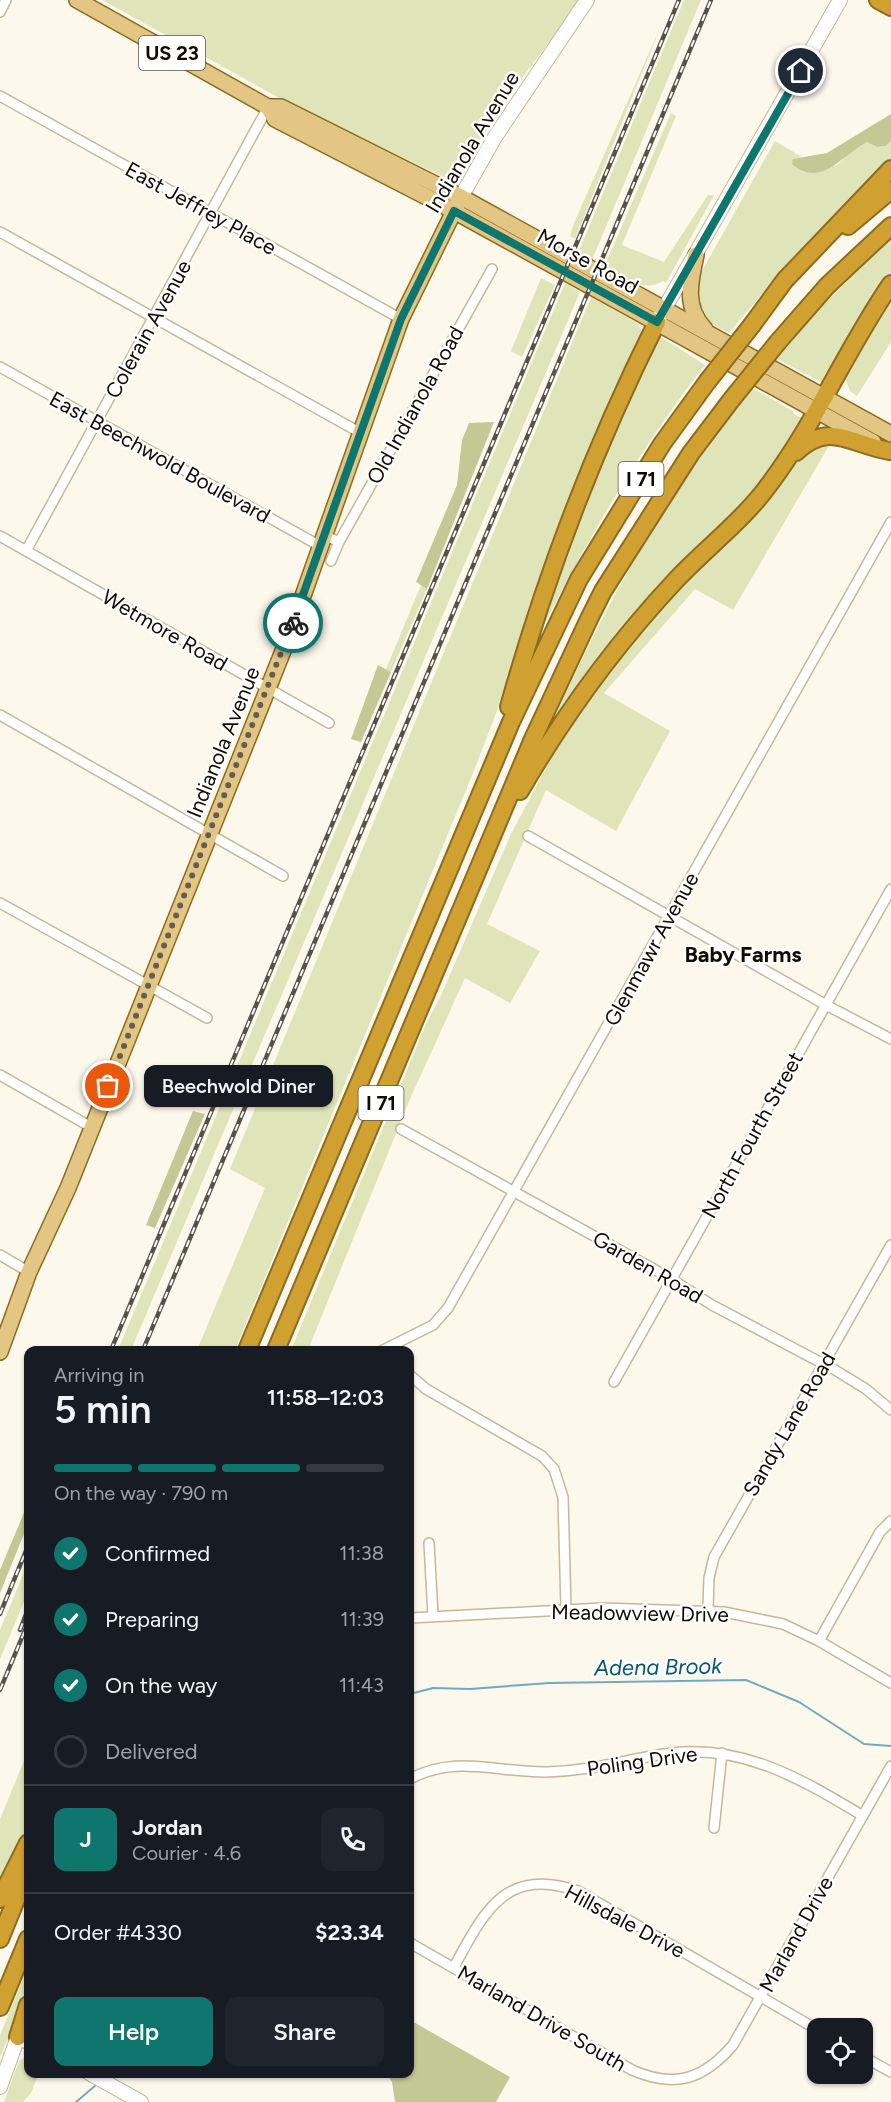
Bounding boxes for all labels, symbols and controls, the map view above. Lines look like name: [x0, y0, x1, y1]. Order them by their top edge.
road number: US 23: [139, 36, 205, 70]
pin: [775, 45, 826, 96]
icon: home: [784, 54, 817, 87]
street label: Indianola Avenue: [420, 67, 524, 217]
street label: East Jeffrey Place: [121, 156, 281, 260]
street label: Morse Road: [533, 223, 643, 299]
street label: Colerain Avenue: [100, 256, 196, 402]
street label: Old Indianola Road: [361, 322, 469, 488]
street label: East Beechwold Boulevard: [45, 386, 275, 528]
road number: I 71: [618, 462, 664, 496]
street label: Wetmore Road: [98, 584, 232, 676]
courier: [263, 593, 323, 653]
icon: bike: [277, 607, 310, 640]
street label: Indianola Avenue: [181, 663, 265, 821]
street label: Glenmawr Avenue: [598, 868, 704, 1030]
district label: Baby Farms: [684, 941, 802, 968]
street label: North Fourth Street: [696, 1047, 808, 1223]
pin: [82, 1060, 133, 1111]
callout: Beechwold Diner: [144, 1065, 333, 1107]
icon: bag: [91, 1069, 124, 1102]
text: Beechwold Diner: [162, 1074, 315, 1098]
road number: I 71: [358, 1086, 404, 1120]
street label: Garden Road: [589, 1225, 707, 1309]
street label: Sandy Lane Road: [738, 1348, 840, 1500]
text: Arriving in: [54, 1363, 144, 1387]
text: 11:58–12:03: [267, 1384, 384, 1411]
text: 5 min: [54, 1386, 151, 1433]
text: On the way · 790 m: [54, 1481, 228, 1505]
icon: check: [54, 1537, 87, 1570]
text: Confirmed: [105, 1540, 210, 1567]
text: 11:38: [339, 1541, 384, 1565]
street label: Meadowview Drive: [551, 1599, 729, 1627]
icon: check: [54, 1603, 87, 1636]
text: Preparing: [105, 1606, 199, 1633]
text: 11:39: [340, 1607, 384, 1631]
water label: Adena Brook: [593, 1652, 723, 1682]
icon: check: [54, 1669, 87, 1702]
text: On the way: [105, 1672, 217, 1699]
text: 11:43: [339, 1673, 384, 1697]
text: Delivered: [105, 1738, 198, 1765]
street label: Poling Drive: [585, 1741, 699, 1781]
button: phone: [321, 1808, 384, 1871]
text: Jordan: [132, 1814, 203, 1841]
text: J: [79, 1826, 92, 1853]
text: Courier · 4.6: [132, 1841, 241, 1865]
street label: Marland Drive: [754, 1872, 838, 1996]
street label: Hillsdale Drive: [561, 1879, 689, 1963]
text: Order #4330: [54, 1919, 182, 1946]
text: $23.34: [315, 1919, 384, 1946]
street label: Marland Drive South: [453, 1960, 631, 2076]
button: Help: [54, 1997, 213, 2066]
button: Share: [225, 1997, 384, 2066]
map controls: [807, 2018, 873, 2084]
button: locate: [807, 2018, 873, 2084]

